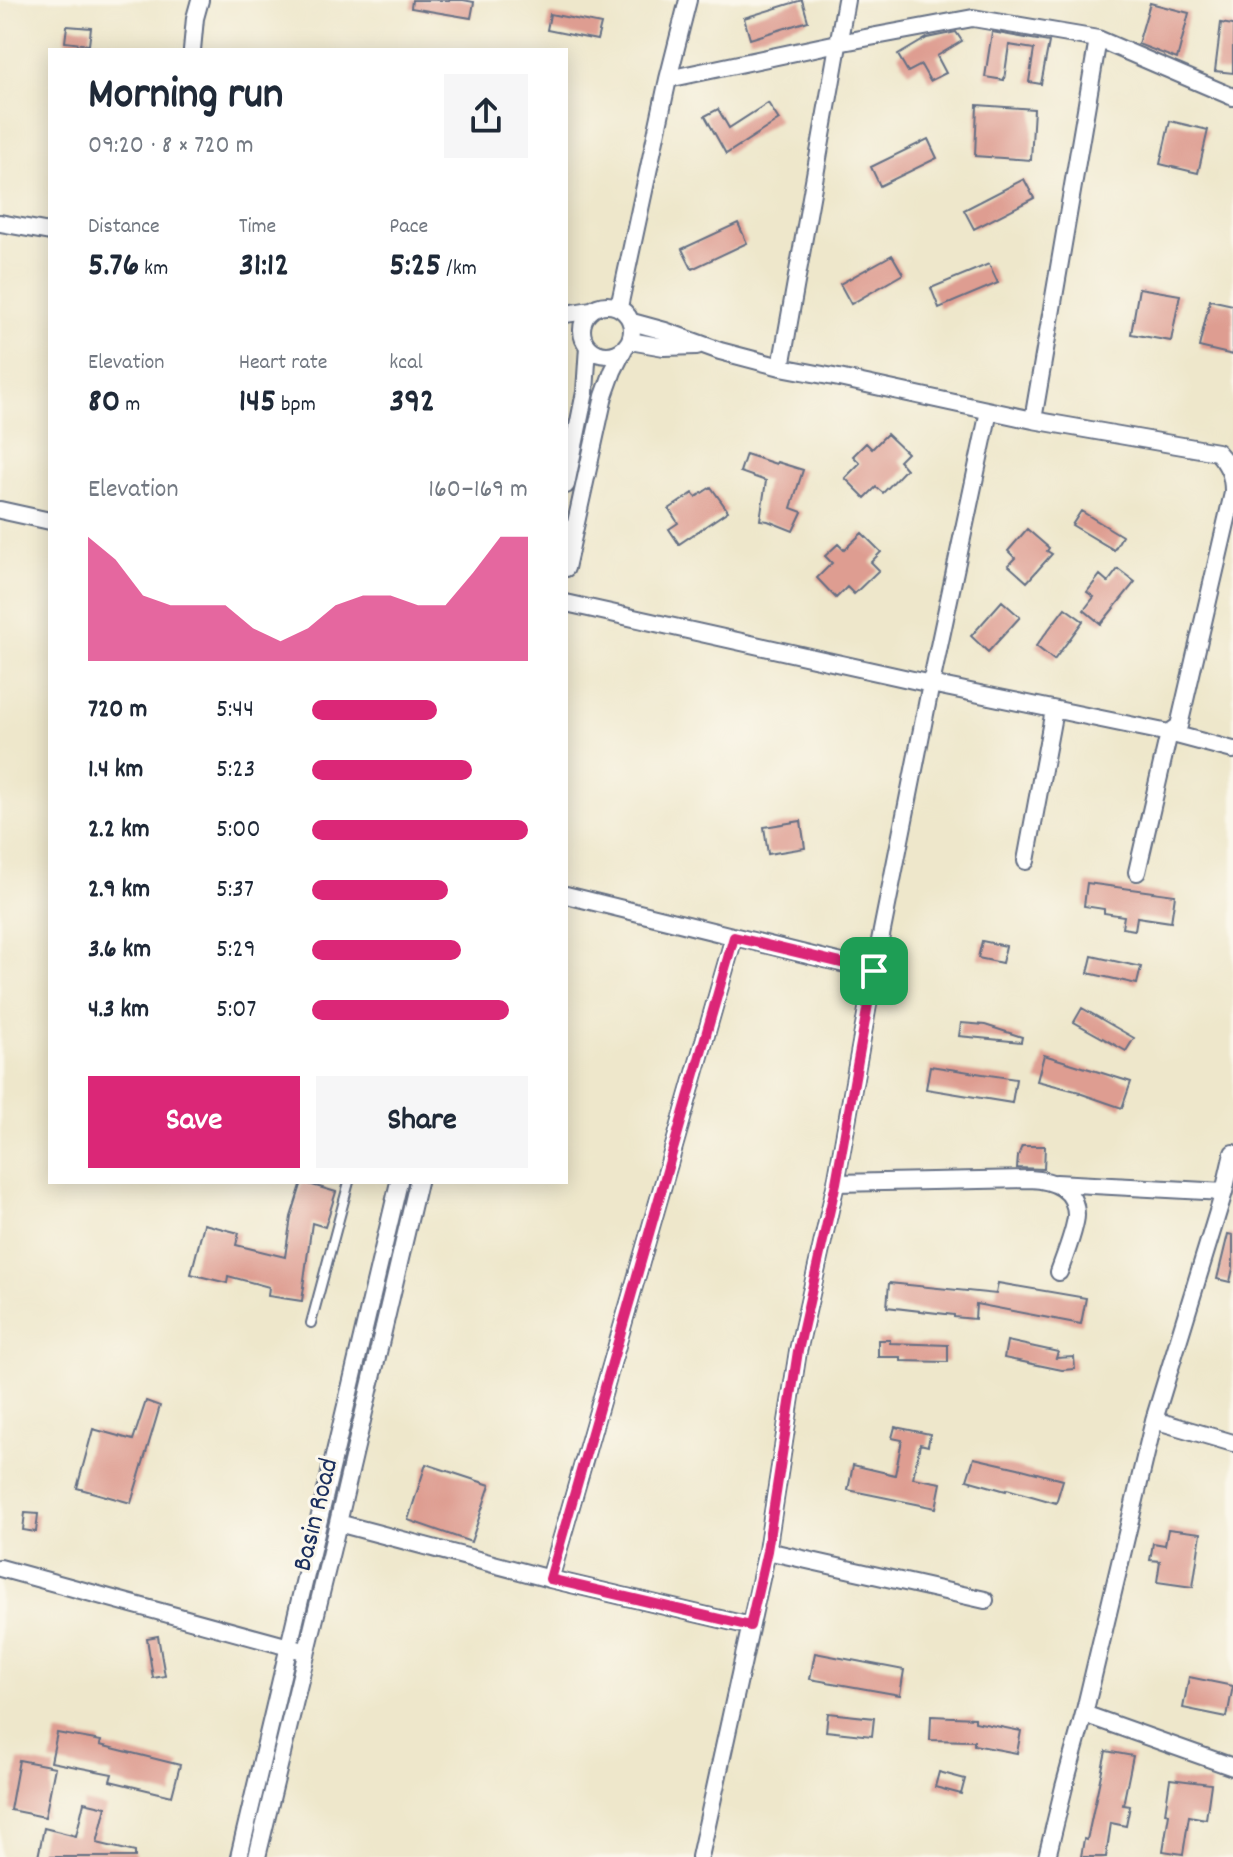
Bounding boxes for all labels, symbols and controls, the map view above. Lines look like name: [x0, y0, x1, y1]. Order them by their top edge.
text: Morning run: [88, 66, 283, 129]
button: share: [444, 74, 528, 158]
text: 09:20 · 8 × 720 m: [88, 128, 254, 165]
text: Distance: [88, 212, 160, 243]
text: Time: [239, 212, 276, 243]
text: Pace: [389, 212, 428, 243]
text: 5.76: [88, 243, 139, 292]
text: 31:12: [239, 243, 289, 292]
text: 5:25: [389, 243, 441, 292]
text: km: [139, 254, 168, 285]
text: /km: [441, 254, 477, 285]
text: Elevation: [88, 348, 165, 379]
text: Heart rate: [239, 348, 328, 379]
text: kcal: [389, 348, 423, 379]
text: 80: [88, 379, 120, 428]
text: 145: [239, 379, 276, 428]
text: 392: [389, 379, 435, 428]
text: m: [120, 390, 140, 421]
text: bpm: [276, 390, 316, 421]
text: Elevation: [88, 472, 178, 509]
text: 160–169 m: [428, 472, 528, 509]
text: 720 m: [88, 692, 147, 729]
text: 5:44: [216, 692, 254, 729]
text: 1.4 km: [88, 752, 143, 789]
text: 5:23: [216, 752, 255, 789]
text: 2.2 km: [88, 812, 150, 849]
text: 5:00: [216, 812, 261, 849]
text: 2.9 km: [88, 872, 150, 909]
text: 5:37: [216, 872, 254, 909]
text: 3.6 km: [88, 932, 151, 969]
text: 5:29: [216, 932, 256, 969]
pin: [840, 937, 908, 1005]
icon: arrive: [852, 949, 896, 993]
text: 4.3 km: [88, 992, 149, 1029]
text: 5:07: [216, 992, 256, 1029]
button: Save: [88, 1076, 300, 1168]
button: Share: [316, 1076, 528, 1168]
street label: Basin Road: [285, 1455, 351, 1576]

